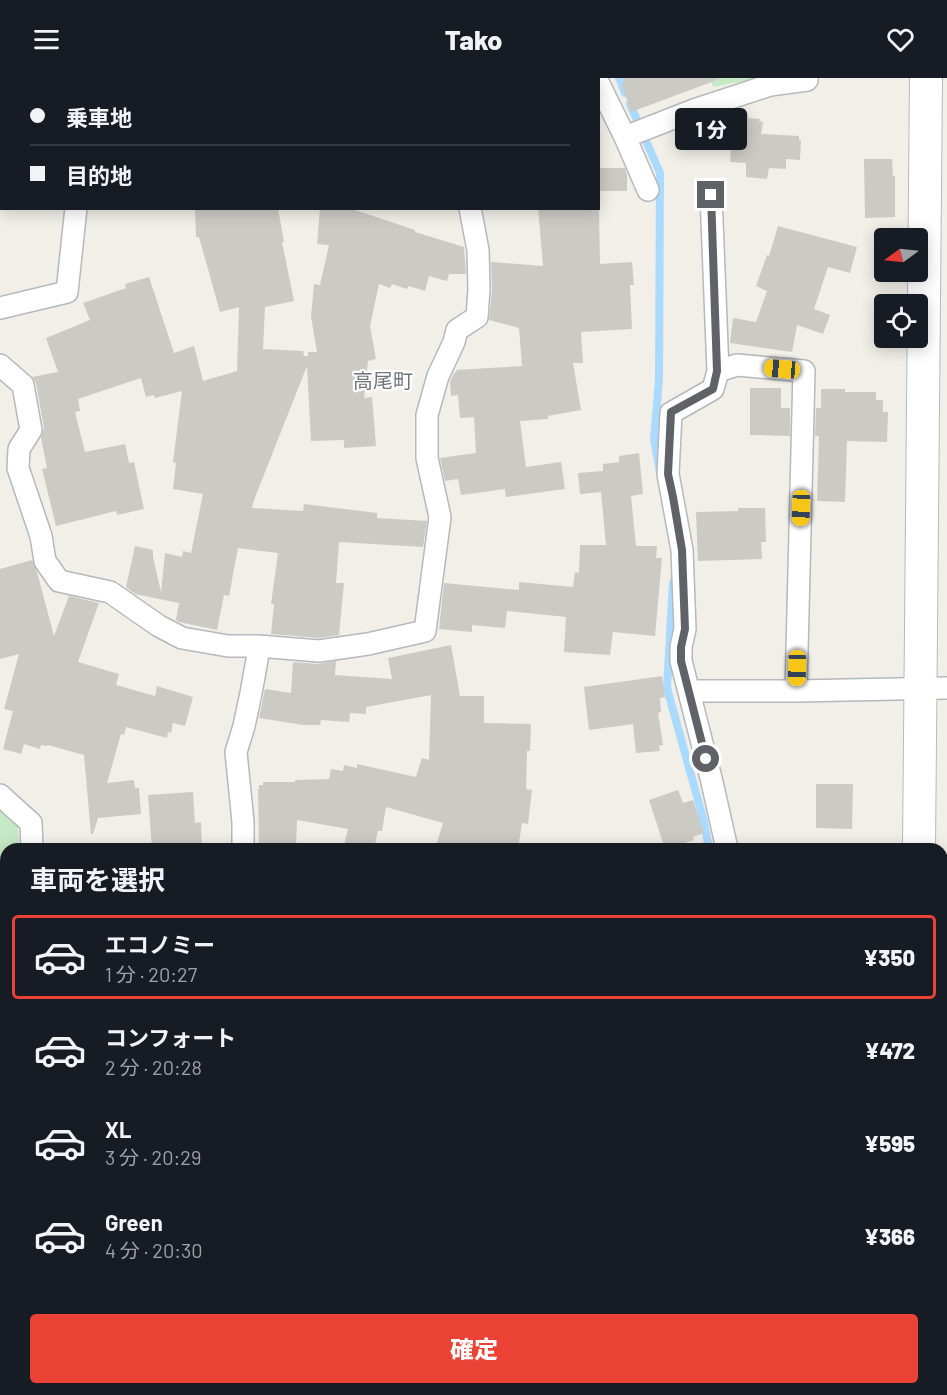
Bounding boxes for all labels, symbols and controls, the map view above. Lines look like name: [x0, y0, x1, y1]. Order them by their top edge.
icon: menu: [30, 23, 63, 56]
text: Tako: [445, 23, 502, 55]
icon: heart: [884, 23, 917, 56]
text: 乗車地: [66, 104, 132, 130]
callout: 1 分: [675, 108, 747, 150]
text: 1 分: [695, 117, 727, 141]
text: 目的地: [66, 162, 132, 188]
route end: [697, 181, 724, 208]
north arrow: [874, 228, 928, 282]
map controls: [874, 228, 928, 348]
button: locate: [874, 294, 928, 348]
car: [763, 358, 801, 380]
district label: 高尾町: [353, 368, 413, 392]
car: [791, 490, 811, 526]
car: [788, 650, 806, 686]
route start: [692, 745, 719, 772]
text: 車両を選択: [30, 863, 165, 895]
icon: car: [33, 930, 87, 984]
text: エコノミー: [105, 931, 215, 957]
text: ¥350: [863, 944, 915, 970]
text: 1 分 · 20:27: [105, 962, 197, 986]
icon: car: [33, 1023, 87, 1077]
text: コンフォート: [105, 1024, 236, 1050]
text: ¥472: [865, 1037, 915, 1063]
text: 2 分 · 20:28: [105, 1055, 202, 1079]
icon: car: [33, 1116, 87, 1170]
text: XL: [105, 1116, 131, 1142]
text: ¥595: [864, 1130, 915, 1156]
text: 3 分 · 20:29: [105, 1145, 201, 1169]
icon: car: [33, 1209, 87, 1263]
text: Green: [105, 1209, 163, 1235]
text: ¥366: [864, 1223, 915, 1249]
text: 4 分 · 20:30: [105, 1238, 203, 1262]
button: 確定: [30, 1314, 918, 1383]

